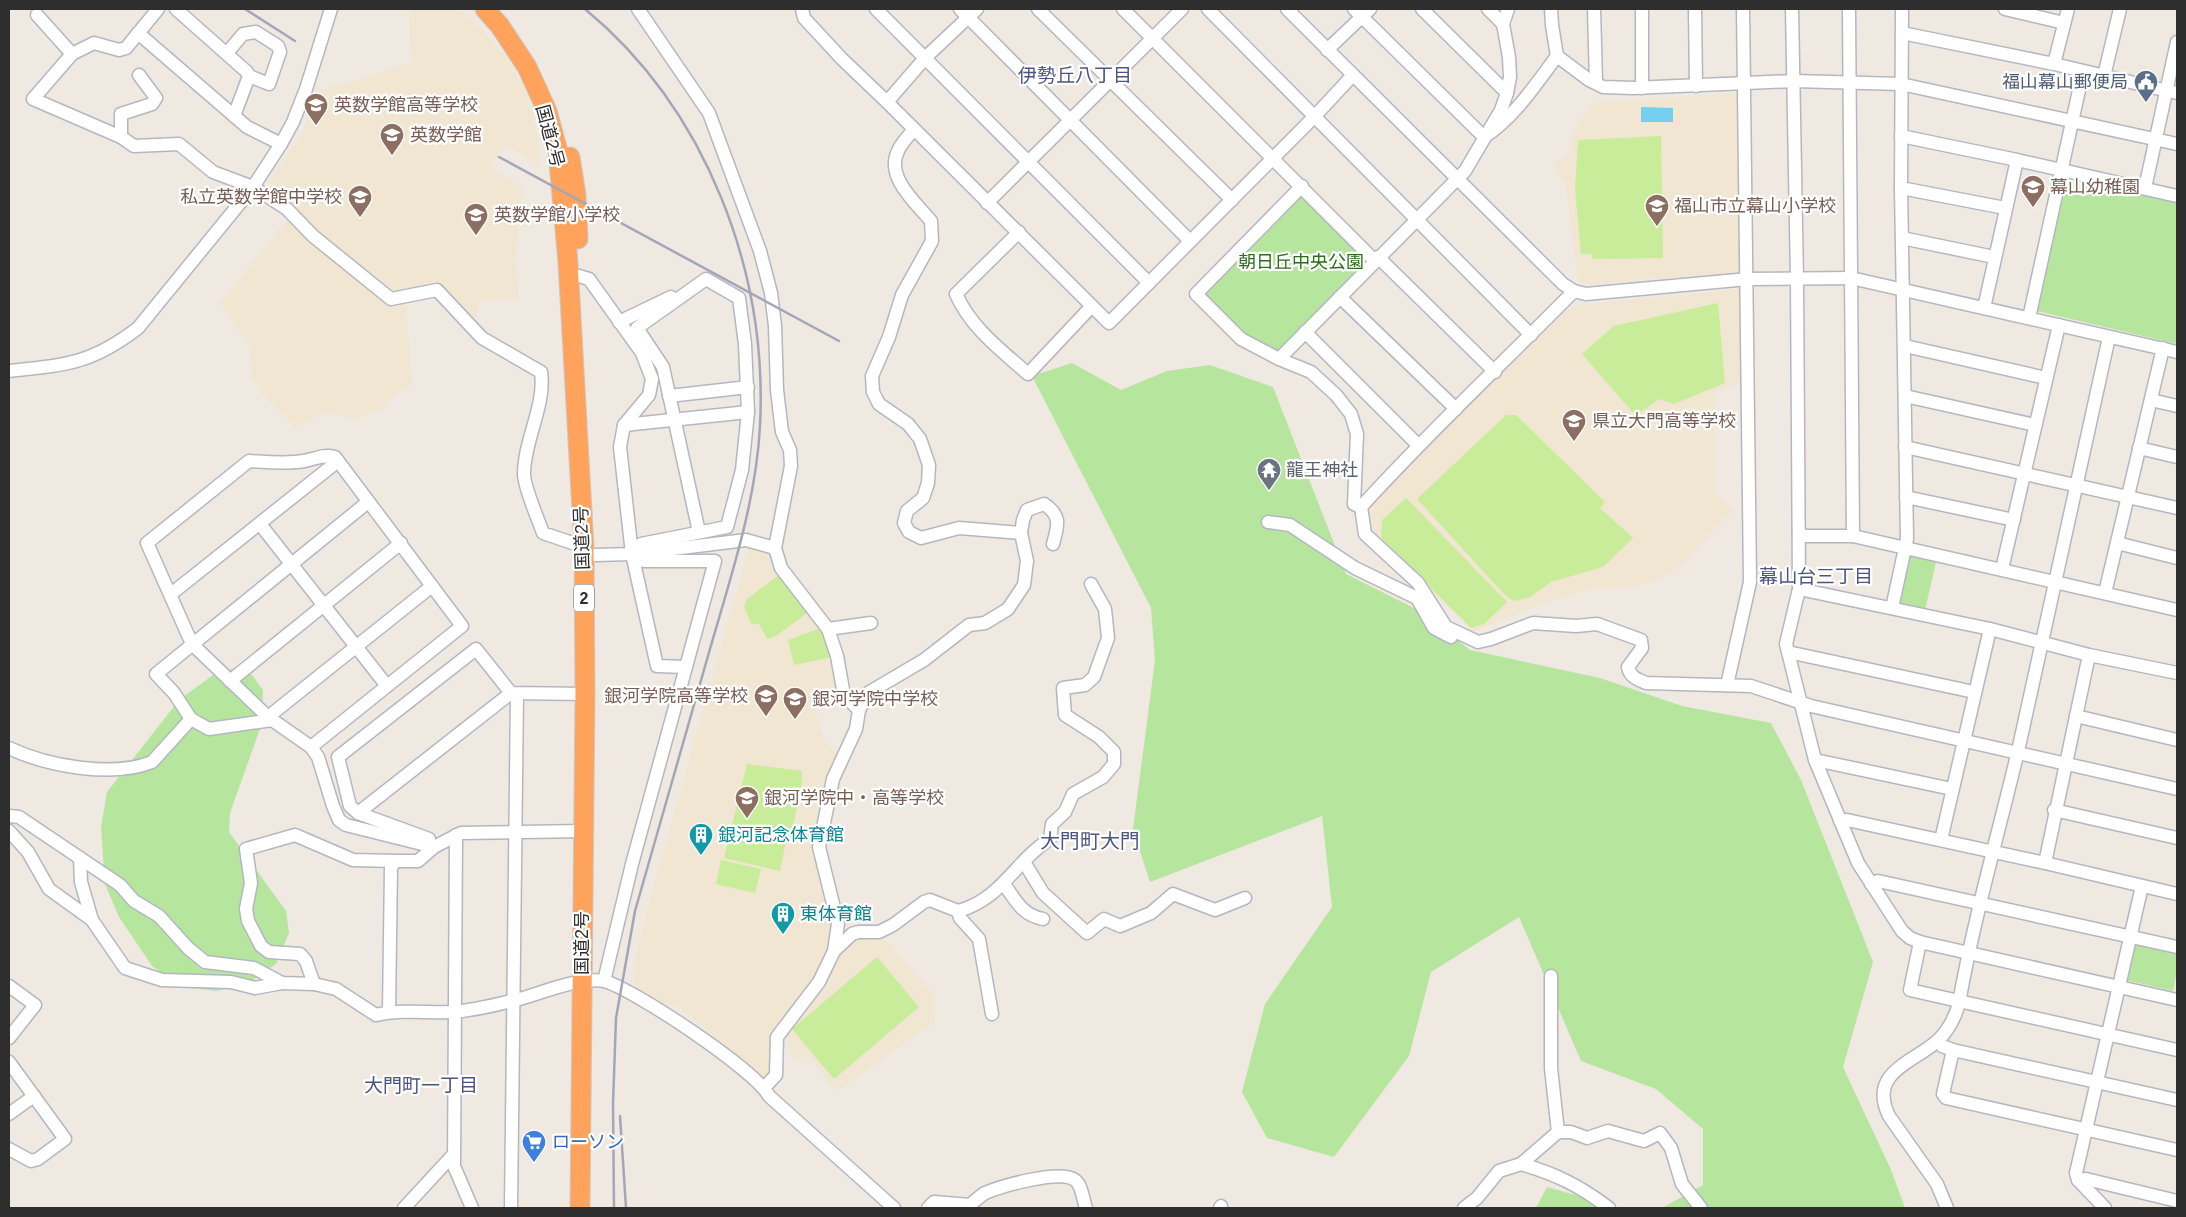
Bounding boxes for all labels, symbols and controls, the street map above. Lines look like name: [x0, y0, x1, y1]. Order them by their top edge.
district label: 伊勢丘八丁目: [1018, 65, 1132, 86]
public building icon: 福山幕山郵便局: [2133, 69, 2159, 103]
place label: 福山幕山郵便局: [2002, 72, 2128, 92]
school or university icon: 英数学館高等学校: [303, 92, 329, 126]
place label: 英数学館高等学校: [334, 95, 478, 115]
street label: 国道2号: [532, 102, 568, 170]
school or university icon: 英数学館: [379, 122, 405, 156]
place label: 英数学館: [410, 125, 482, 145]
school or university icon: 幕山幼稚園: [2020, 174, 2046, 208]
place label: 幕山幼稚園: [2050, 177, 2140, 197]
school or university icon: 私立英数学館中学校: [347, 184, 373, 218]
place label: 私立英数学館中学校: [180, 187, 342, 207]
school or university icon: 福山市立幕山小学校: [1644, 193, 1670, 227]
place label: 福山市立幕山小学校: [1674, 196, 1836, 216]
school or university icon: 英数学館小学校: [463, 202, 489, 236]
place label: 英数学館小学校: [494, 205, 620, 225]
park label: 朝日丘中央公園: [1238, 252, 1364, 272]
school or university icon: 県立大門高等学校: [1561, 408, 1587, 442]
place label: 県立大門高等学校: [1592, 411, 1736, 431]
temple icon: 龍王神社: [1256, 457, 1282, 491]
place label: 龍王神社: [1286, 460, 1358, 480]
street label: 国道2号: [571, 506, 593, 570]
district label: 幕山台三丁目: [1759, 566, 1873, 587]
road number: 2: [574, 584, 594, 612]
school or university icon: 銀河学院高等学校: [753, 683, 779, 717]
place label: 銀河学院高等学校: [604, 686, 748, 706]
school or university icon: 銀河学院中学校: [782, 686, 808, 720]
place label: 銀河学院中学校: [812, 689, 938, 709]
school or university icon: 銀河学院中・高等学校: [734, 785, 760, 819]
place label: 銀河学院中・高等学校: [764, 788, 944, 808]
building icon: 銀河記念体育館: [688, 822, 714, 856]
place label: 銀河記念体育館: [718, 825, 844, 845]
district label: 大門町大門: [1040, 830, 1140, 852]
building icon: 東体育館: [770, 901, 796, 935]
place label: 東体育館: [800, 904, 872, 924]
street label: 国道2号: [572, 911, 592, 975]
district label: 大門町一丁目: [364, 1075, 478, 1096]
supermarket icon: ローソン: [521, 1129, 547, 1163]
place label: ローソン: [552, 1132, 624, 1152]

